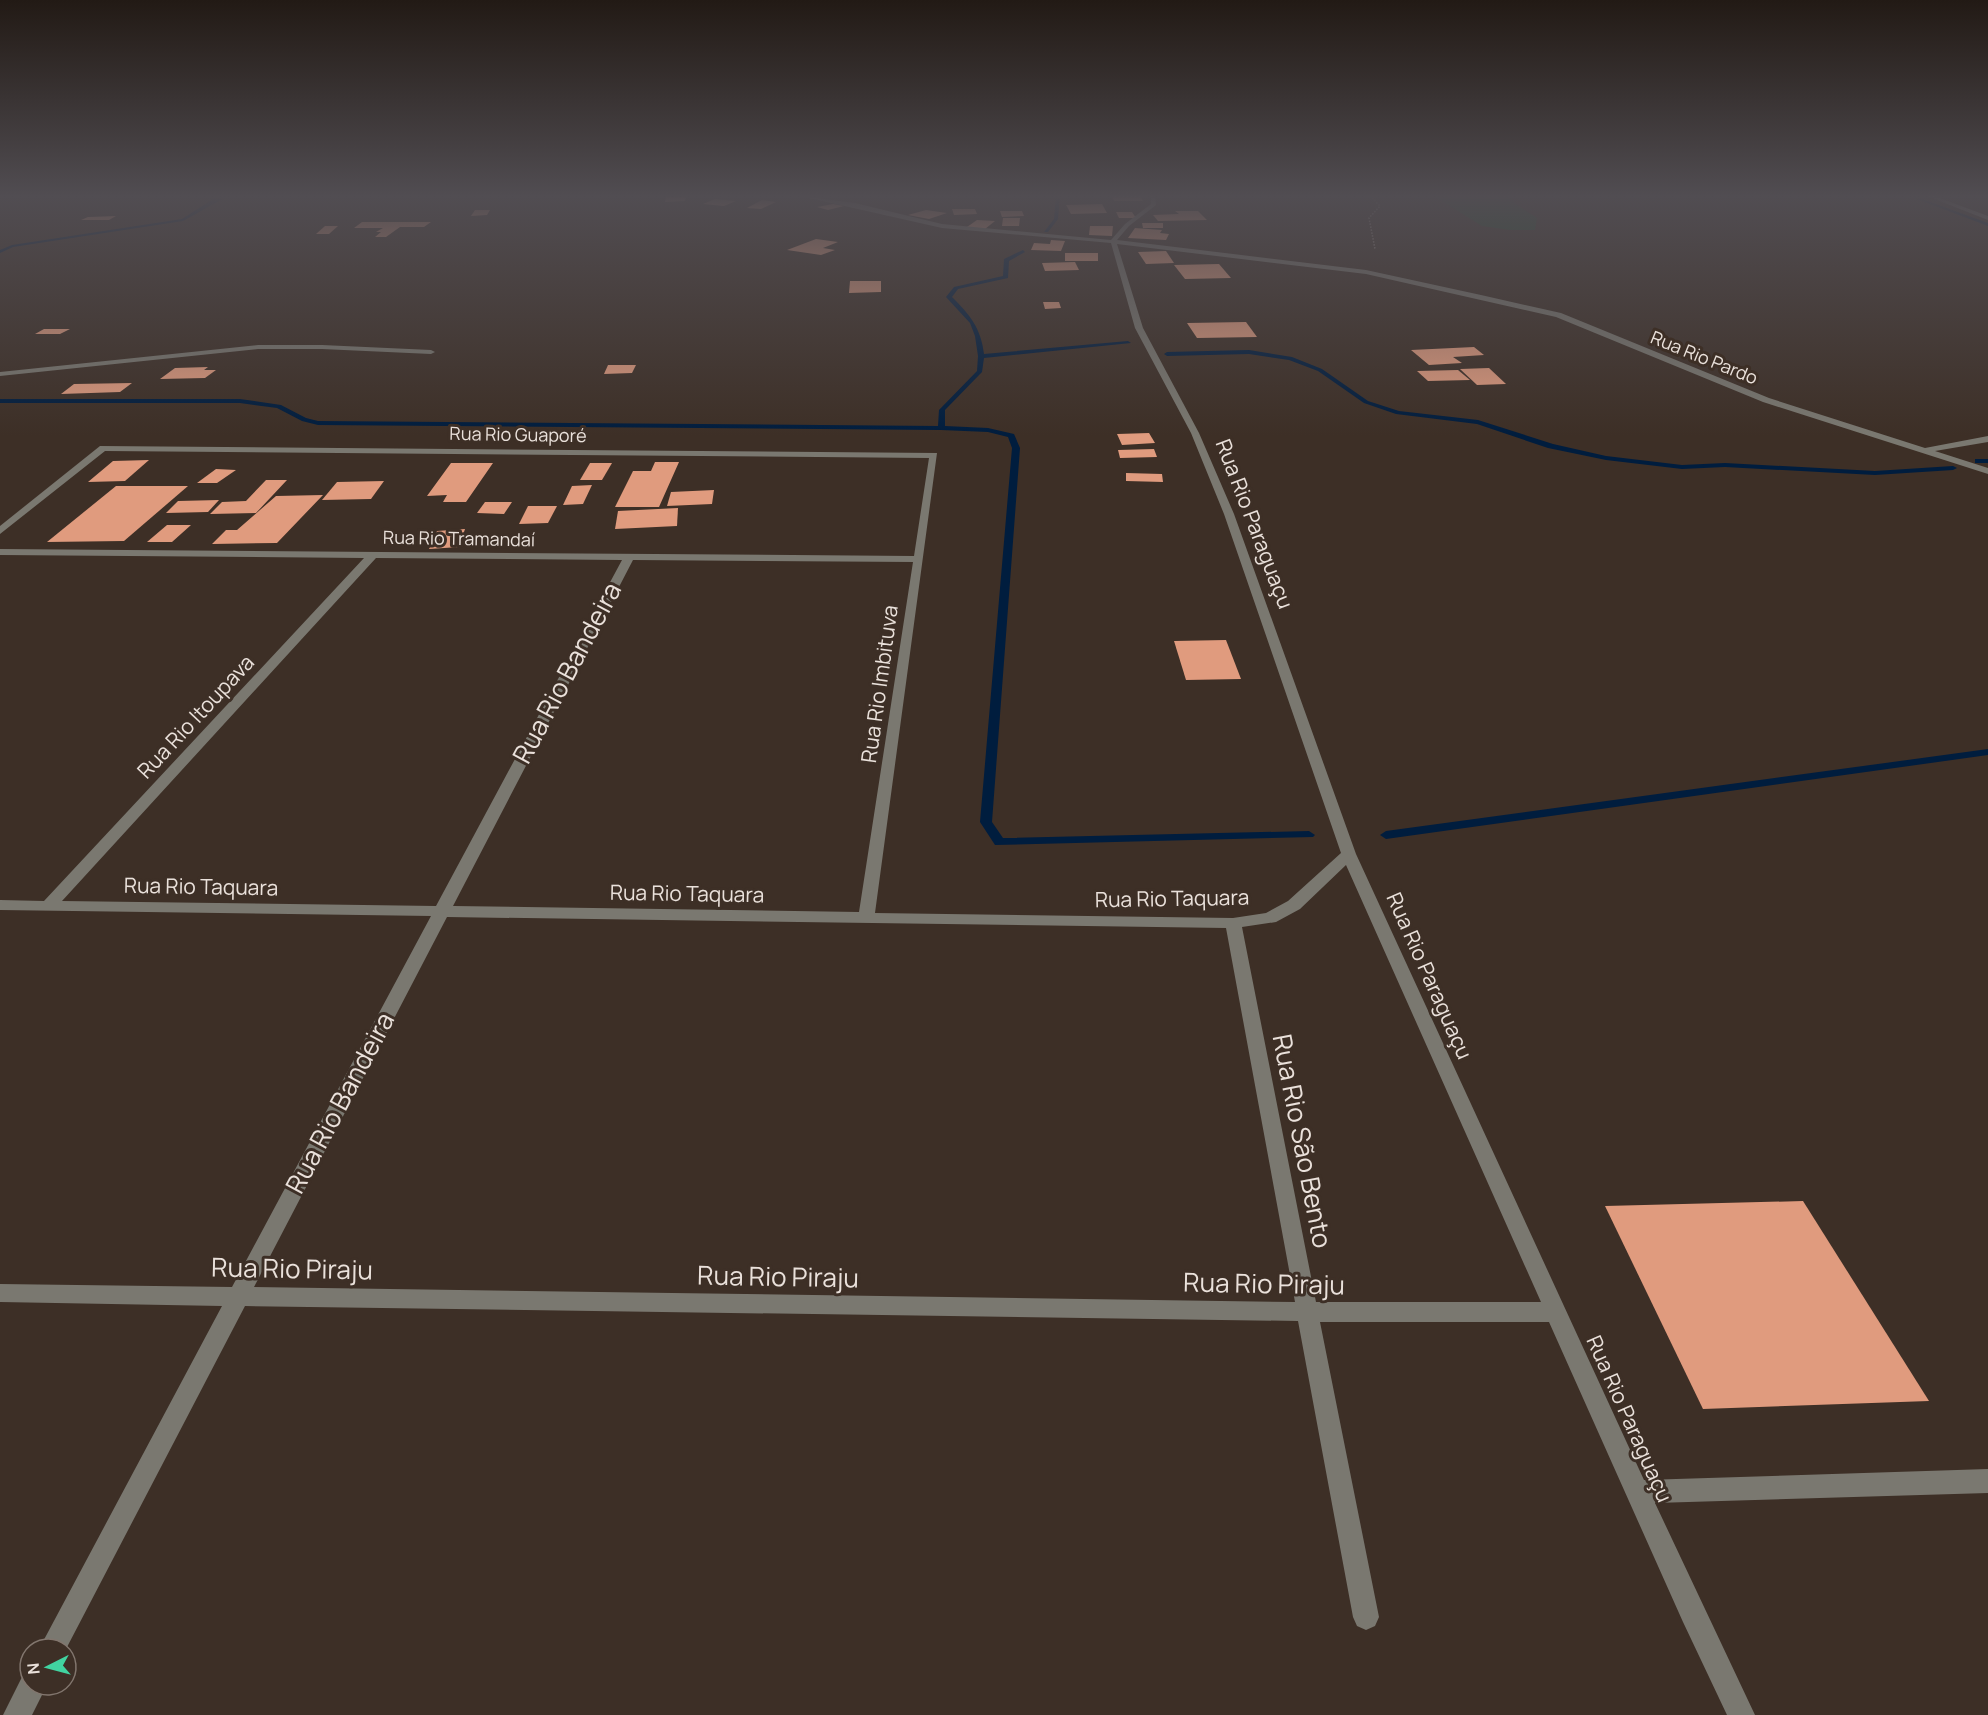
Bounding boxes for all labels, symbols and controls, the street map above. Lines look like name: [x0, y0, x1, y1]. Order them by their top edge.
street label: Rua Rio Pardo: [1647, 325, 1761, 389]
street label: Rua Rio Guaporé: [449, 421, 587, 447]
street label: Rua Rio Paraguaçu: [1210, 435, 1300, 613]
street label: Rua Rio Tramandaí: [383, 525, 535, 551]
street label: Rua Rio Bandeira: [503, 576, 629, 769]
street label: Rua Rio Imbituva: [854, 603, 904, 765]
street label: Rua Rio Itoupava: [131, 648, 260, 784]
street label: Rua Rio Taquara: [124, 871, 278, 901]
street label: Rua Rio Taquara: [610, 878, 764, 908]
street label: Rua Rio Taquara: [1095, 883, 1249, 913]
street label: Rua Rio Paraguaçu: [1381, 888, 1479, 1063]
street label: Rua Rio Bandeira: [276, 1006, 402, 1199]
street label: Rua Rio São Bento: [1265, 1031, 1341, 1251]
street label: Rua Rio Piraju: [211, 1249, 373, 1287]
street label: Rua Rio Piraju: [697, 1257, 859, 1295]
street label: Rua Rio Piraju: [1183, 1264, 1345, 1302]
street label: Rua Rio Paraguaçu: [1581, 1331, 1679, 1506]
north arrow: [18, 1637, 78, 1697]
text: N: [22, 1662, 45, 1675]

